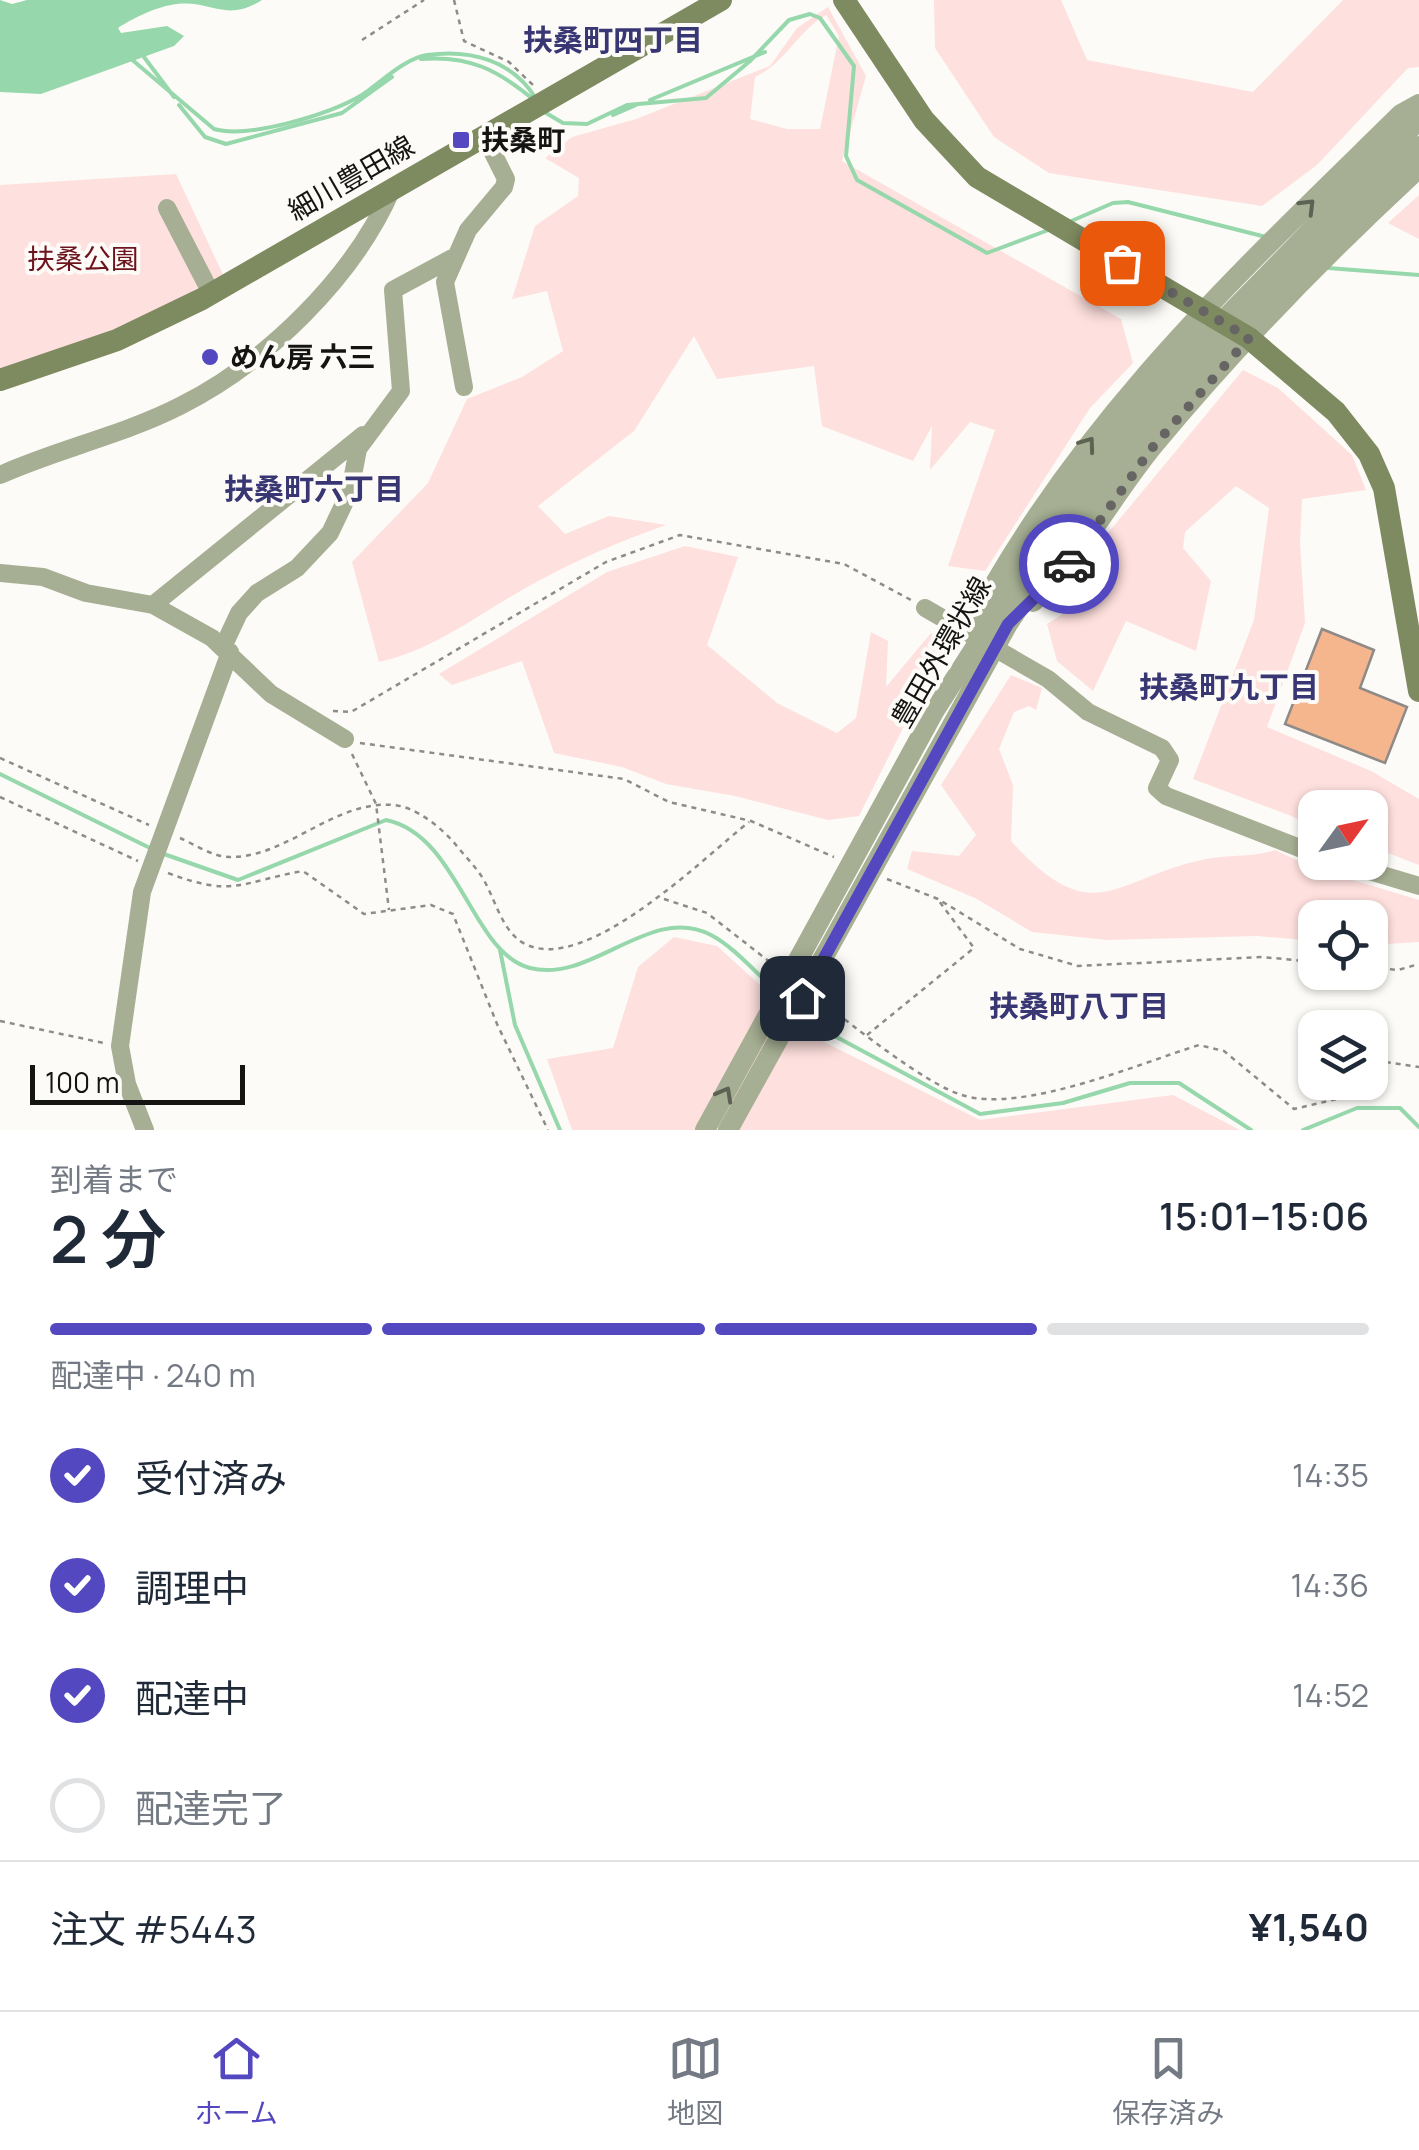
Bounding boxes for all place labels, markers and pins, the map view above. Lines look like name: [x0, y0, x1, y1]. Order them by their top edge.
place label: 扶桑町: [481, 120, 565, 158]
marker: 扶桑町: [450, 129, 472, 151]
pin: [1080, 221, 1165, 306]
place label: めん房 六三: [230, 337, 376, 375]
marker: めん房 六三: [199, 346, 221, 368]
pin: [760, 956, 845, 1041]

